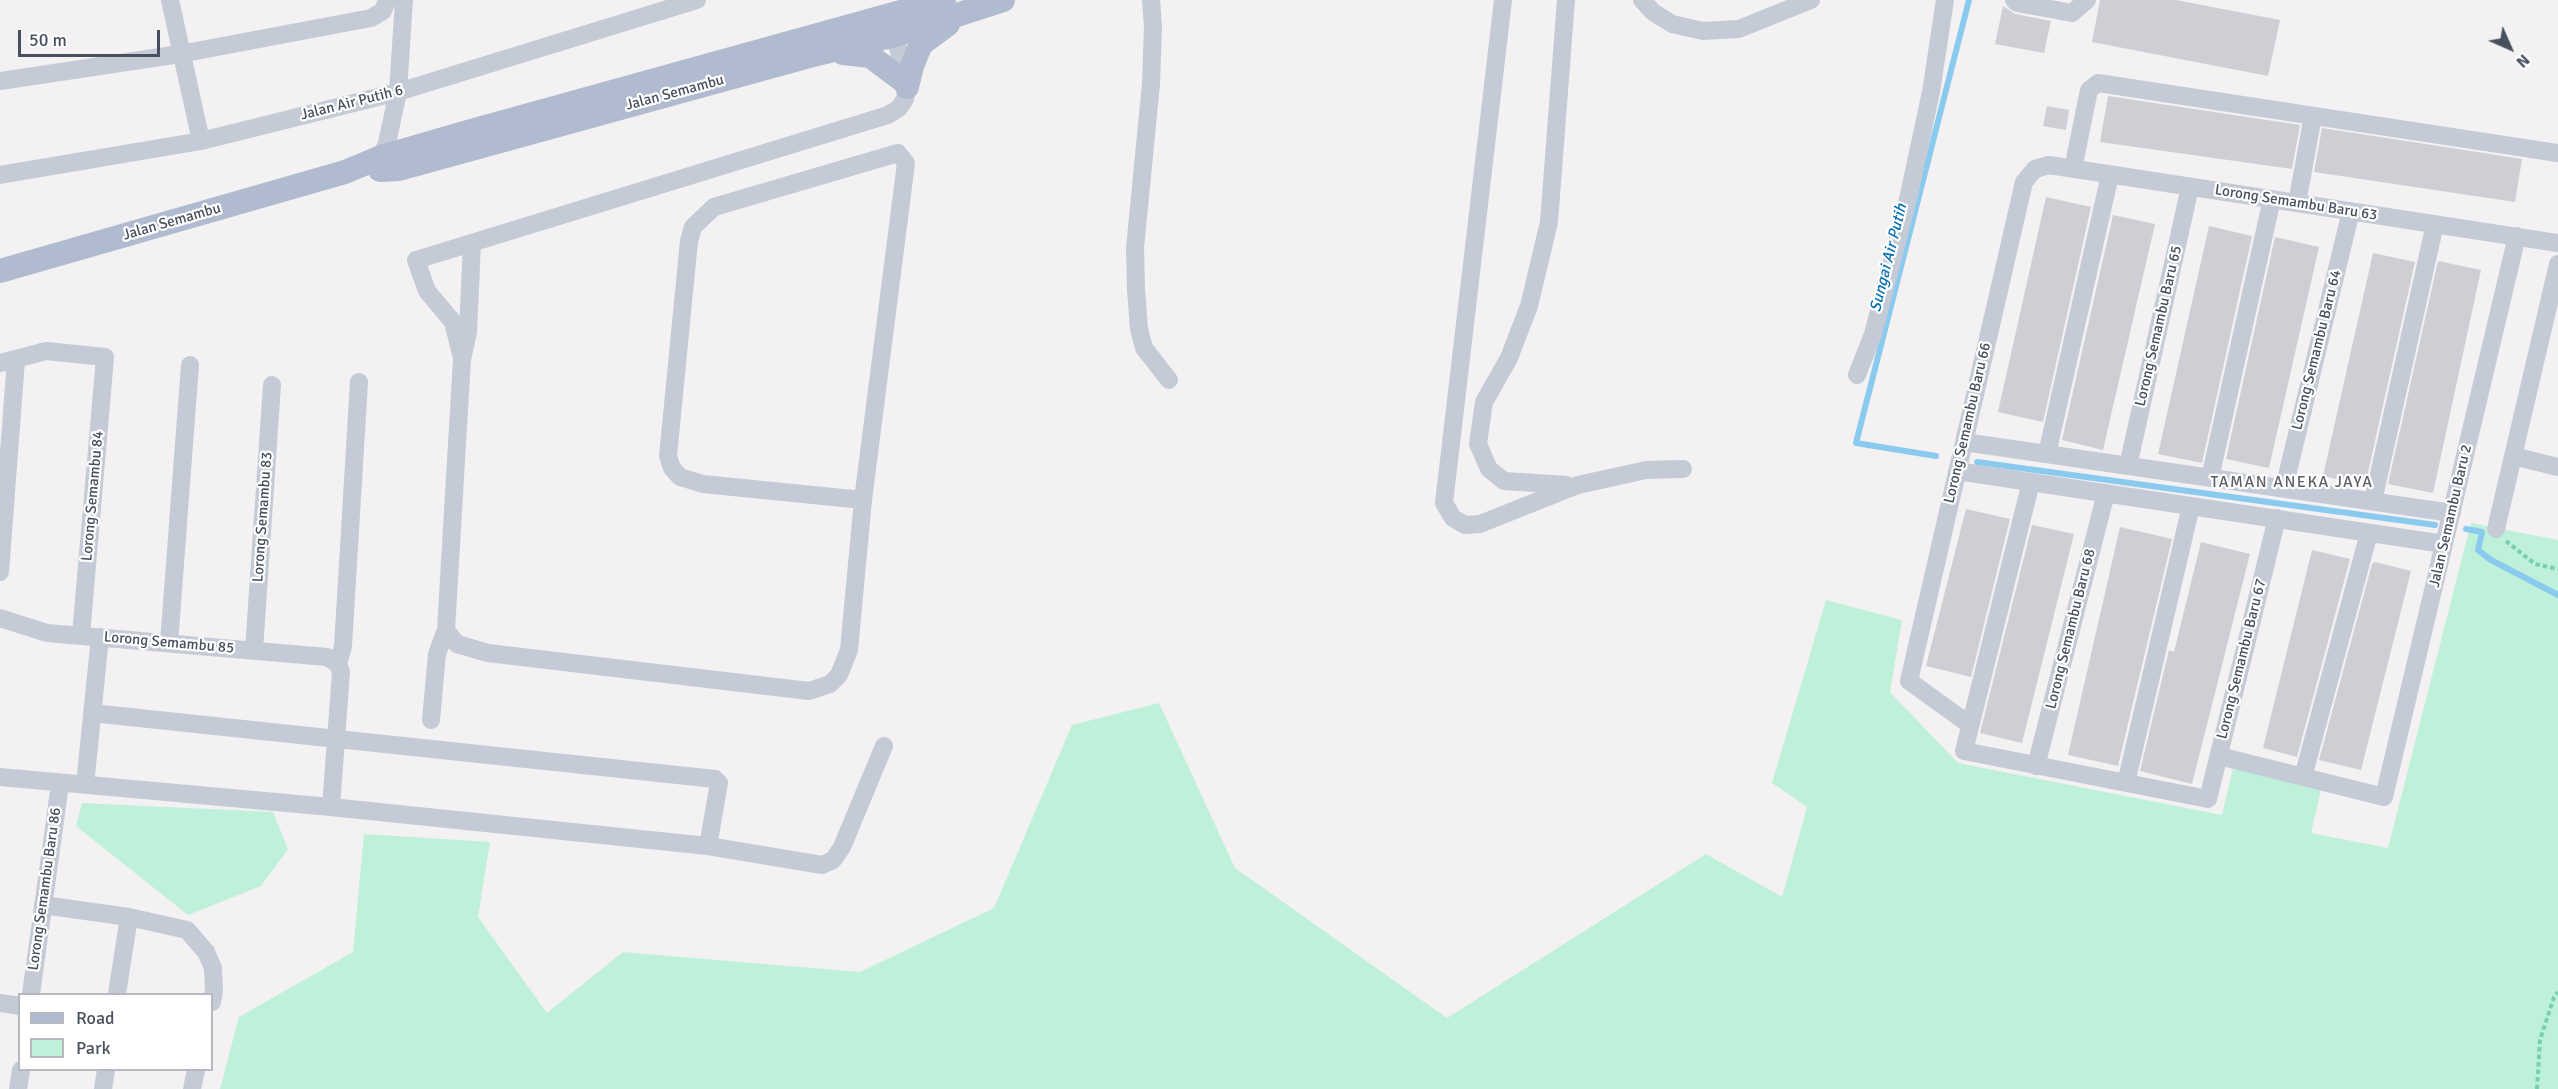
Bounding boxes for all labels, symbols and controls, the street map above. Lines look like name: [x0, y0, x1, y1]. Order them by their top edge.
scale bar: [21, 18, 164, 56]
north arrow: [2480, 18, 2540, 78]
text: 50 m: [29, 29, 67, 51]
text: N: [2512, 50, 2534, 72]
street label: Jalan Semambu: [624, 71, 726, 115]
street label: Jalan Air Putih 6: [299, 82, 405, 124]
street label: Lorong Semambu Baru 63: [2213, 181, 2379, 225]
street label: Jalan Semambu: [121, 199, 223, 245]
water label: Sungai Air Putih: [1866, 202, 1912, 314]
street label: Lorong Semambu Baru 65: [2132, 244, 2186, 408]
street label: Lorong Semambu Baru 64: [2288, 268, 2346, 432]
street label: Lorong Semambu Baru 66: [1941, 341, 1995, 505]
street label: Lorong Semambu 84: [78, 430, 108, 562]
street label: Jalan Semambu Baru 2: [2426, 443, 2476, 589]
street label: Lorong Semambu 83: [249, 451, 277, 583]
district label: TAMAN ANEKA JAYA: [2210, 473, 2374, 493]
street label: Lorong Semambu Baru 68: [2042, 547, 2100, 711]
street label: Lorong Semambu Baru 67: [2213, 577, 2271, 741]
street label: Lorong Semambu 85: [103, 628, 235, 658]
street label: Lorong Semambu Baru 86: [25, 806, 65, 972]
legend: [18, 993, 213, 1071]
text: Road: [76, 1007, 115, 1029]
text: Park: [76, 1037, 111, 1059]

